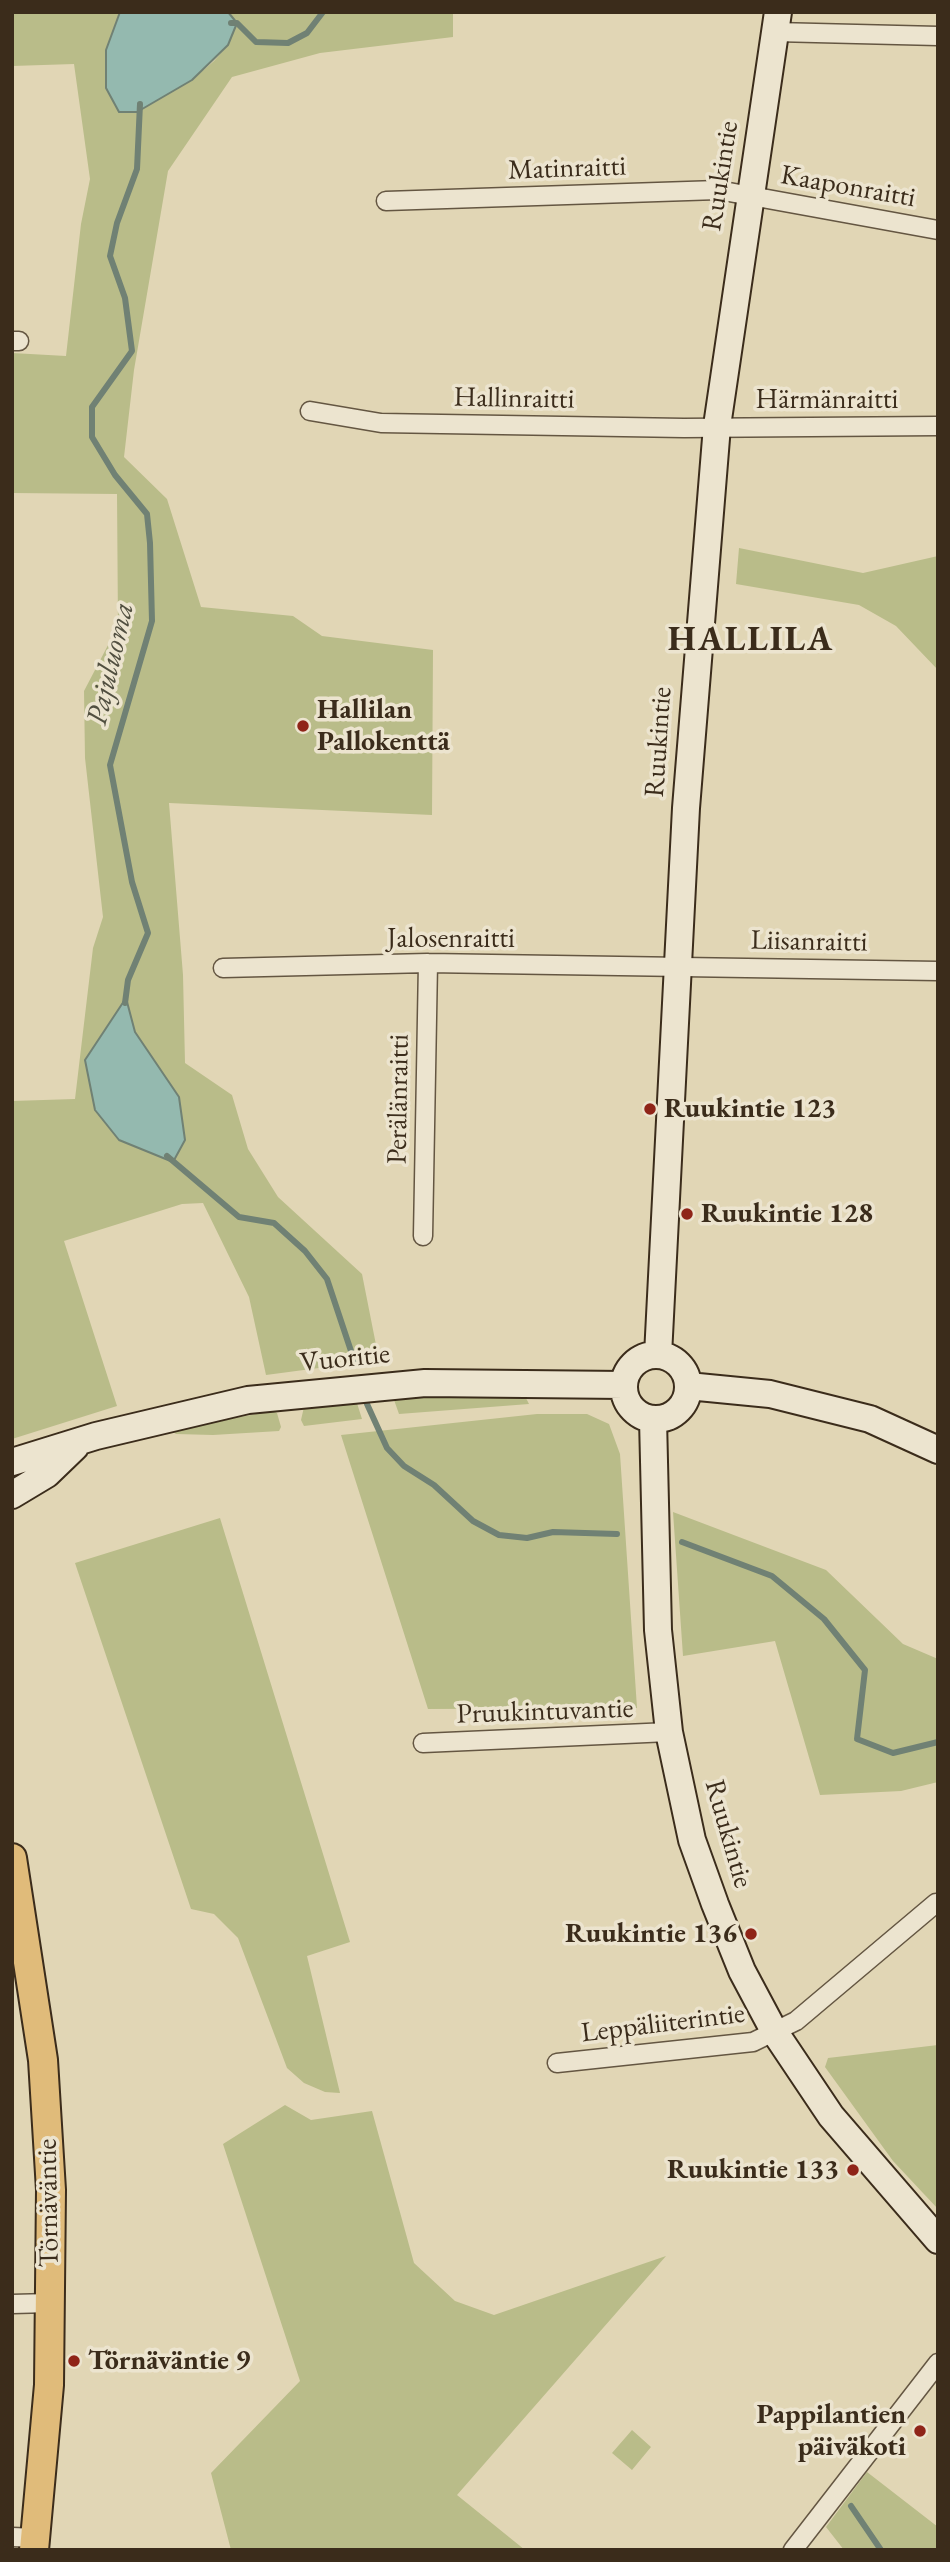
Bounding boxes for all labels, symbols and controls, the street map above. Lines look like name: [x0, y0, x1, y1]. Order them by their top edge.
street label: Ruukintie: [696, 119, 746, 233]
street label: Matinraitti: [507, 150, 627, 188]
street label: Kaaponraitti: [778, 159, 918, 215]
street label: Hallinraitti: [453, 381, 575, 417]
street label: Härmänraitti: [756, 383, 898, 417]
water label: Pajuluoma: [79, 599, 143, 729]
district label: HALLILA: [669, 619, 833, 661]
street label: Ruukintie: [638, 686, 680, 798]
place label: Hallilan Pallokenttä: [317, 693, 450, 759]
marker: Hallilan Pallokenttä: [295, 718, 311, 734]
street label: Jalosenraitti: [387, 922, 515, 956]
street label: Liisanraitti: [750, 924, 868, 960]
street label: Perälänraitti: [381, 1034, 417, 1164]
place label: Ruukintie 123: [664, 1092, 836, 1126]
marker: Ruukintie 123: [642, 1101, 658, 1117]
place label: Ruukintie 128: [701, 1197, 873, 1231]
marker: Ruukintie 128: [679, 1206, 695, 1222]
street label: Vuoritie: [298, 1338, 392, 1380]
street label: Pruukintuvantie: [456, 1692, 634, 1732]
street label: Ruukintie: [697, 1776, 759, 1892]
place label: Ruukintie 136: [565, 1917, 737, 1951]
marker: Ruukintie 136: [743, 1926, 759, 1942]
street label: Leppäliiterintie: [579, 1997, 747, 2051]
street label: Törnäväntie: [31, 2138, 67, 2268]
place label: Ruukintie 133: [667, 2153, 839, 2187]
marker: Ruukintie 133: [845, 2162, 861, 2178]
place label: Törnäväntie 9: [88, 2344, 250, 2378]
marker: Törnäväntie 9: [66, 2353, 82, 2369]
place label: Pappilantien päiväkoti: [756, 2398, 906, 2464]
marker: Pappilantien päiväkoti: [912, 2423, 928, 2439]

